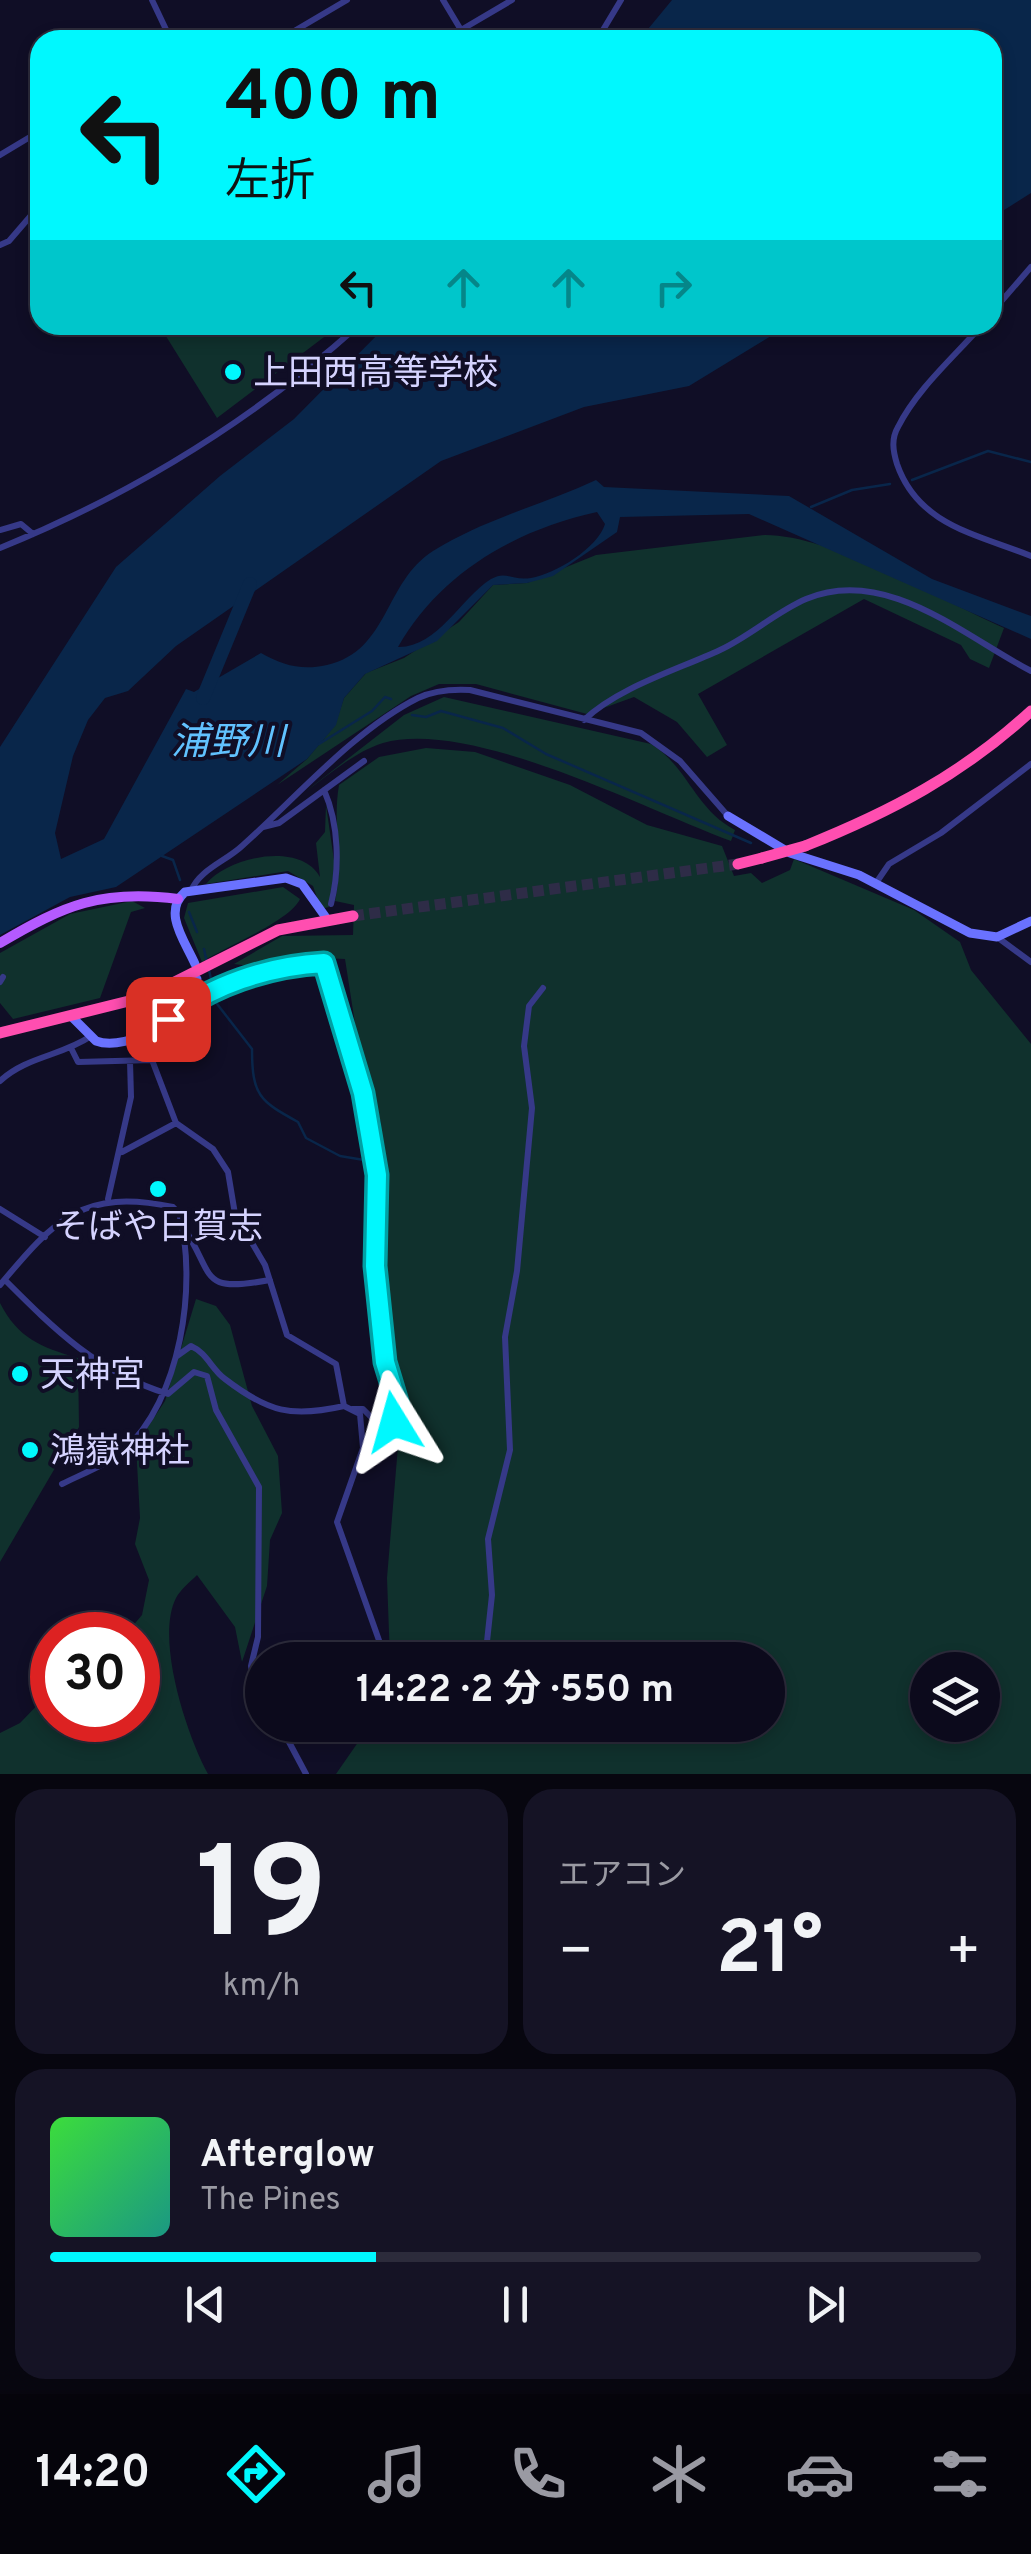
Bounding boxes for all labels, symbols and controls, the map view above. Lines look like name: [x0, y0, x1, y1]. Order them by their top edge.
text: 400 m: [225, 56, 441, 145]
icon: left: [60, 70, 190, 200]
text: 左折: [225, 155, 315, 212]
icon: left: [331, 260, 386, 315]
icon: ahead: [436, 260, 491, 315]
icon: ahead: [541, 260, 596, 315]
icon: right: [646, 260, 701, 315]
place label: 上田西高等学校: [253, 353, 498, 397]
marker: 上田西高等学校: [222, 361, 244, 383]
water label: 浦野川: [171, 720, 289, 769]
pin: [126, 977, 211, 1062]
icon: arrive: [141, 992, 196, 1047]
marker: そばや日賀志: [147, 1178, 169, 1200]
place label: そばや日賀志: [53, 1207, 263, 1251]
place label: 天神宮: [40, 1355, 145, 1399]
marker: 天神宮: [9, 1363, 31, 1385]
position arrow: [342, 1370, 446, 1474]
place label: 鴻嶽神社: [50, 1431, 190, 1475]
marker: 鴻嶽神社: [19, 1439, 41, 1461]
speed limit sign: 30: [30, 1612, 160, 1742]
map controls: [910, 1652, 1000, 1742]
button: layers: [910, 1652, 1000, 1742]
text: 14:22 · 2 分 · 550 m: [356, 1667, 674, 1716]
text: 19: [196, 1819, 327, 1984]
text: エアコン: [558, 1857, 686, 1897]
text: 21°: [716, 1905, 823, 2000]
text: −: [558, 1919, 593, 1989]
text: +: [946, 1919, 981, 1989]
text: km/h: [223, 1967, 300, 2007]
text: Afterglow: [200, 2132, 375, 2181]
text: The Pines: [200, 2181, 341, 2221]
icon: previous: [178, 2277, 233, 2332]
icon: pause: [488, 2277, 543, 2332]
icon: next: [798, 2277, 853, 2332]
icon: directions: [221, 2439, 291, 2509]
icon: music: [362, 2439, 432, 2509]
icon: phone: [503, 2439, 573, 2509]
icon: climate: [644, 2439, 714, 2509]
icon: car: [785, 2439, 855, 2509]
icon: filters: [925, 2439, 995, 2509]
text: 14:20: [35, 2446, 150, 2503]

